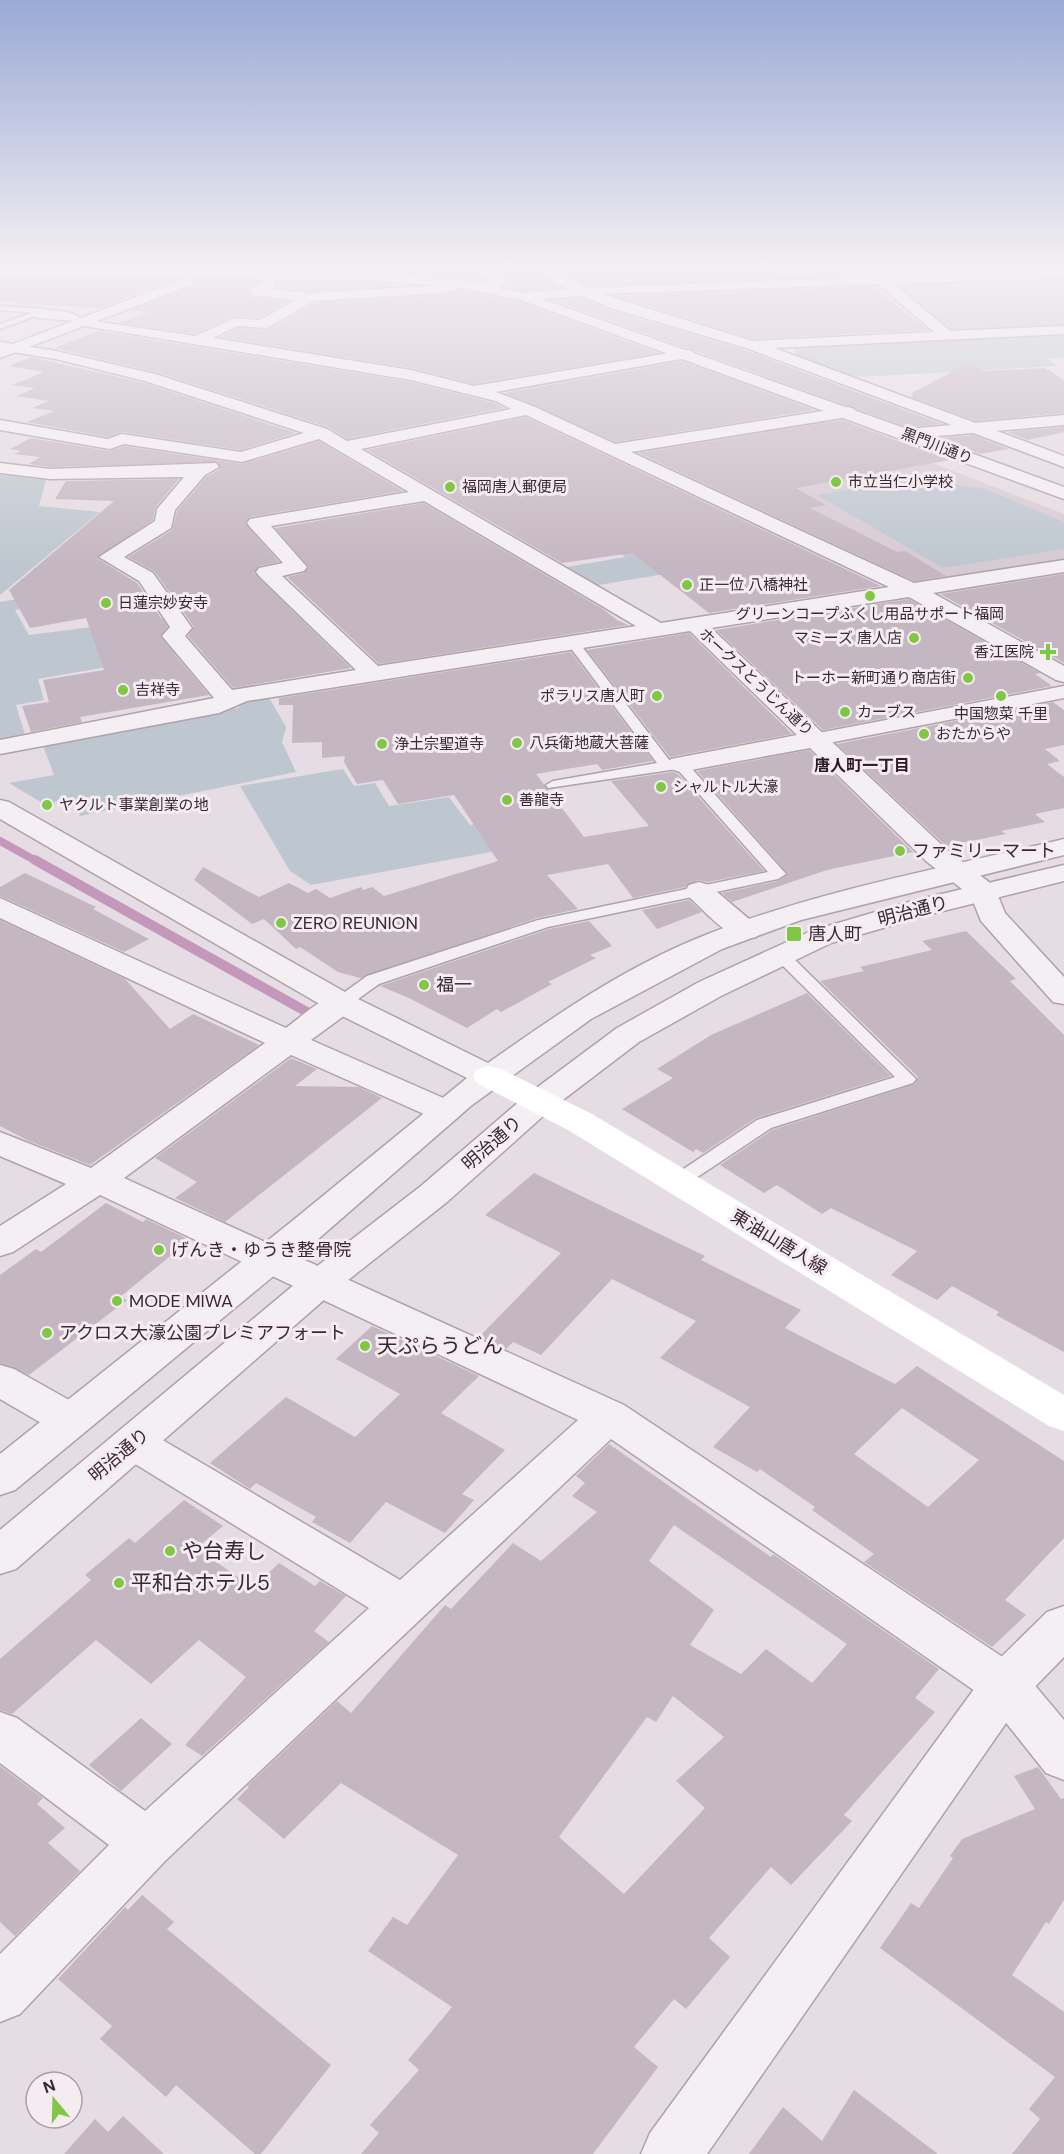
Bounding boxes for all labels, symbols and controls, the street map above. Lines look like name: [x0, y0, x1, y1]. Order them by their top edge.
street label: 黒門川通り: [898, 423, 976, 469]
place label: 市立当仁小学校: [848, 472, 953, 492]
marker: 市立当仁小学校: [829, 475, 843, 489]
place label: 福岡唐人郵便局: [462, 477, 567, 497]
marker: 福岡唐人郵便局: [443, 480, 457, 494]
place label: 正一位 八橋神社: [699, 575, 808, 595]
marker: 正一位 八橋神社: [680, 578, 694, 592]
marker: グリーンコープふくし用品サポート福岡: [863, 589, 877, 603]
place label: 日蓮宗妙安寺: [118, 593, 208, 613]
marker: 日蓮宗妙安寺: [99, 596, 113, 610]
place label: グリーンコープふくし用品サポート福岡: [736, 604, 1004, 624]
street label: ホークスとうじん通り: [694, 624, 818, 740]
place label: マミーズ 唐人店: [794, 628, 902, 648]
marker: マミーズ 唐人店: [907, 631, 921, 645]
place label: 香江医院: [974, 642, 1034, 662]
marker: 香江医院: [1039, 643, 1057, 661]
place label: トーホー新町通り商店街: [791, 668, 956, 688]
marker: トーホー新町通り商店街: [961, 671, 975, 685]
place label: 吉祥寺: [135, 680, 180, 700]
marker: 吉祥寺: [116, 683, 130, 697]
place label: ポラリス唐人町: [540, 686, 645, 706]
marker: ポラリス唐人町: [650, 689, 664, 703]
marker: 中国惣菜 千里: [994, 689, 1008, 703]
place label: カーブス: [857, 702, 916, 722]
place label: 中国惣菜 千里: [954, 704, 1048, 724]
marker: カーブス: [838, 705, 852, 719]
place label: おたからや: [936, 724, 1011, 744]
marker: おたからや: [917, 727, 931, 741]
place label: 八兵衛地蔵大菩薩: [529, 733, 649, 753]
place label: 浄土宗聖道寺: [394, 734, 484, 754]
marker: 八兵衛地蔵大菩薩: [510, 736, 524, 750]
marker: 浄土宗聖道寺: [375, 737, 389, 751]
district label: 唐人町一丁目: [814, 755, 910, 776]
place label: シャルトル大濠: [673, 777, 778, 797]
marker: シャルトル大濠: [654, 780, 668, 794]
place label: 善龍寺: [519, 790, 564, 810]
marker: 善龍寺: [500, 793, 514, 807]
place label: ヤクルト事業創業の地: [59, 795, 209, 815]
marker: ヤクルト事業創業の地: [40, 798, 54, 812]
place label: ファミリーマート: [912, 839, 1056, 863]
marker: ファミリーマート: [893, 844, 907, 858]
street label: 明治通り: [875, 890, 951, 932]
place label: ZERO REUNION: [293, 911, 418, 935]
marker: ZERO REUNION: [274, 916, 288, 930]
place label: 唐人町: [808, 922, 862, 946]
marker: 唐人町: [785, 925, 803, 943]
place label: 福一: [436, 973, 472, 997]
marker: 福一: [417, 978, 431, 992]
street label: 明治通り: [457, 1110, 527, 1176]
street label: 東油山唐人線: [727, 1204, 831, 1280]
place label: げんき・ゆうき整骨院: [171, 1238, 351, 1262]
marker: げんき・ゆうき整骨院: [152, 1243, 166, 1257]
place label: MODE MIWA: [129, 1289, 233, 1313]
marker: MODE MIWA: [110, 1294, 124, 1308]
place label: アクロス大濠公園プレミアフォート: [59, 1321, 346, 1345]
marker: アクロス大濠公園プレミアフォート: [40, 1326, 54, 1340]
place label: 天ぷらうどん: [377, 1332, 503, 1360]
marker: 天ぷらうどん: [358, 1339, 372, 1353]
street label: 明治通り: [84, 1423, 154, 1487]
place label: や台寿し: [182, 1537, 266, 1565]
marker: や台寿し: [163, 1544, 177, 1558]
place label: 平和台ホテル5: [131, 1569, 270, 1597]
marker: 平和台ホテル5: [112, 1576, 126, 1590]
north arrow: [24, 2070, 84, 2130]
text: N: [40, 2074, 58, 2098]

